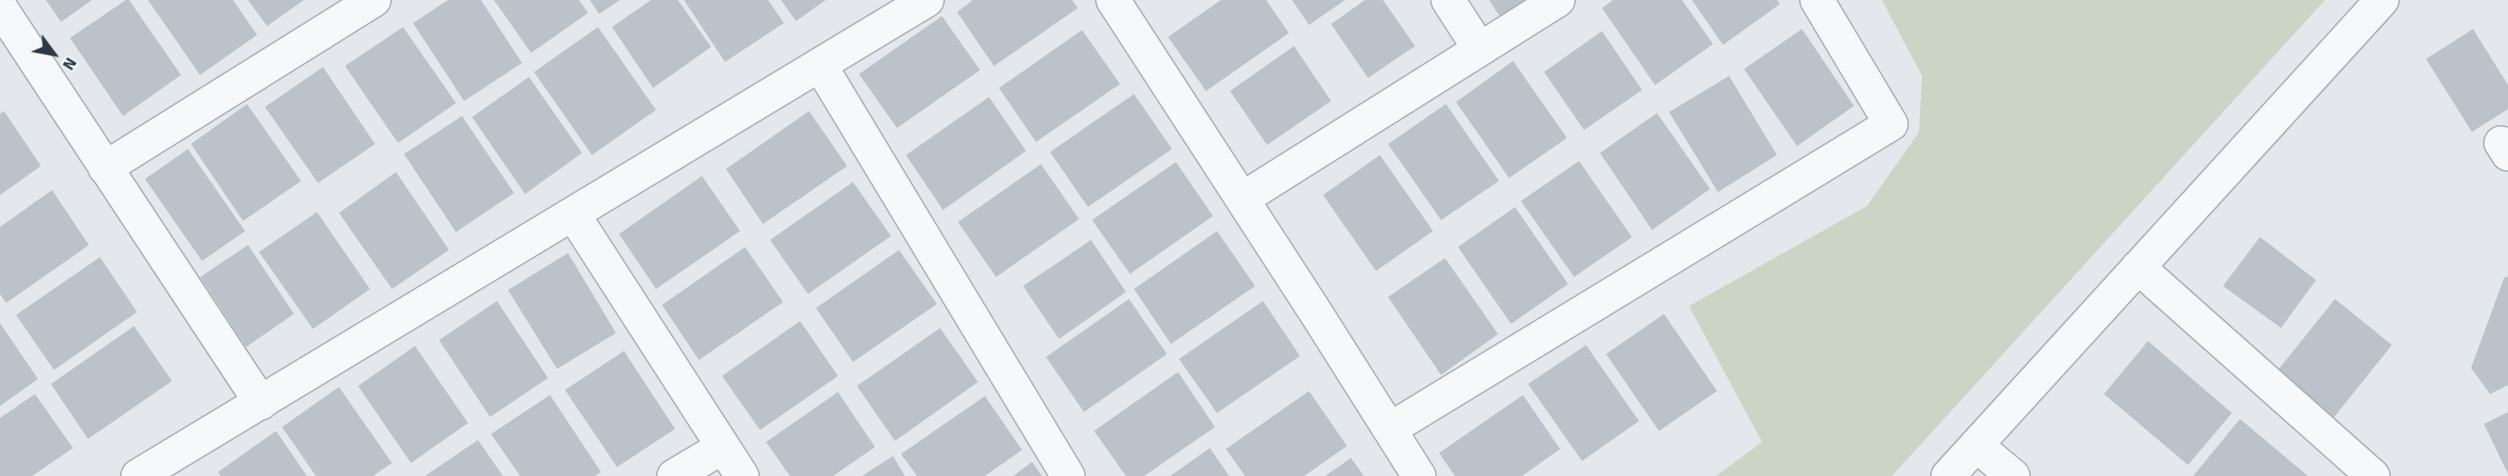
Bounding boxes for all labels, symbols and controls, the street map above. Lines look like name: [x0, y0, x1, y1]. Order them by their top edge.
north arrow: [24, 24, 84, 84]
text: N: [58, 54, 81, 74]

